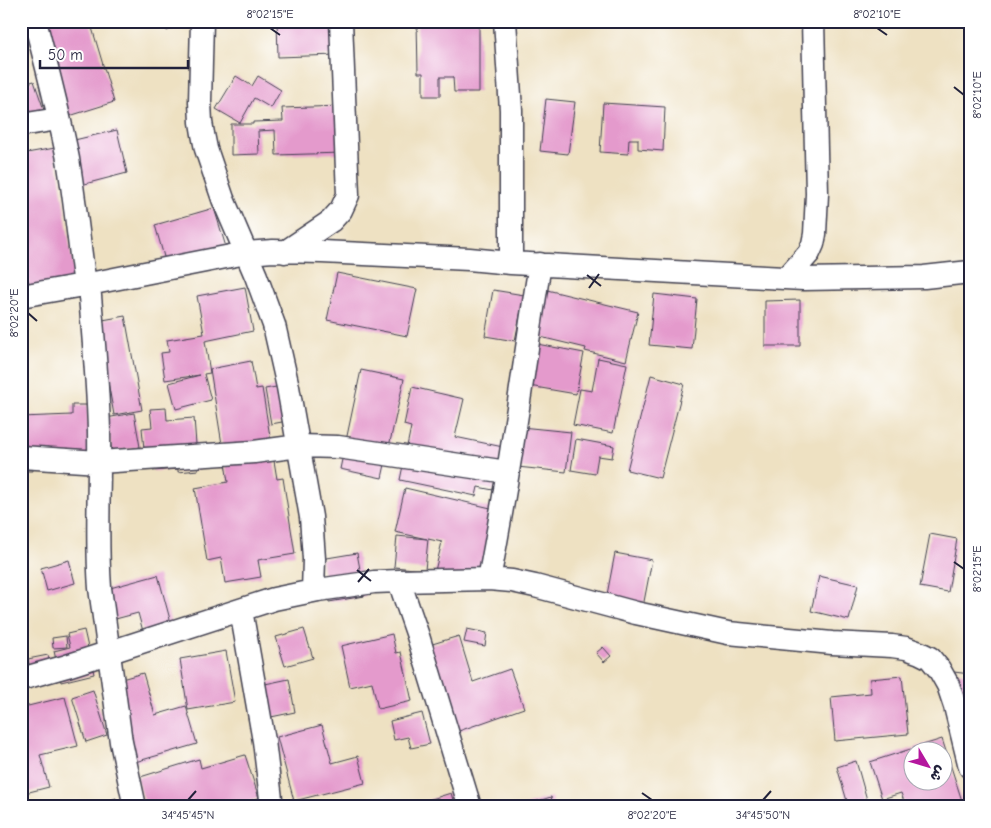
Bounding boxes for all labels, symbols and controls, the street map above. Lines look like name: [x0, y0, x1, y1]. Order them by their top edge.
text: 8°02'15"E: [247, 7, 293, 21]
text: 8°02'10"E: [853, 7, 901, 21]
scale bar: [40, 38, 188, 70]
text: 50 m: [48, 46, 83, 64]
text: 8°02'10"E: [970, 71, 984, 119]
text: 8°02'20"E: [7, 288, 21, 338]
text: 8°02'15"E: [970, 546, 984, 592]
north arrow: [904, 740, 954, 790]
text: ش: [926, 762, 949, 785]
text: 34°45'45"N: [161, 808, 215, 822]
text: 8°02'20"E: [627, 808, 677, 822]
text: 34°45'50"N: [736, 808, 790, 822]

